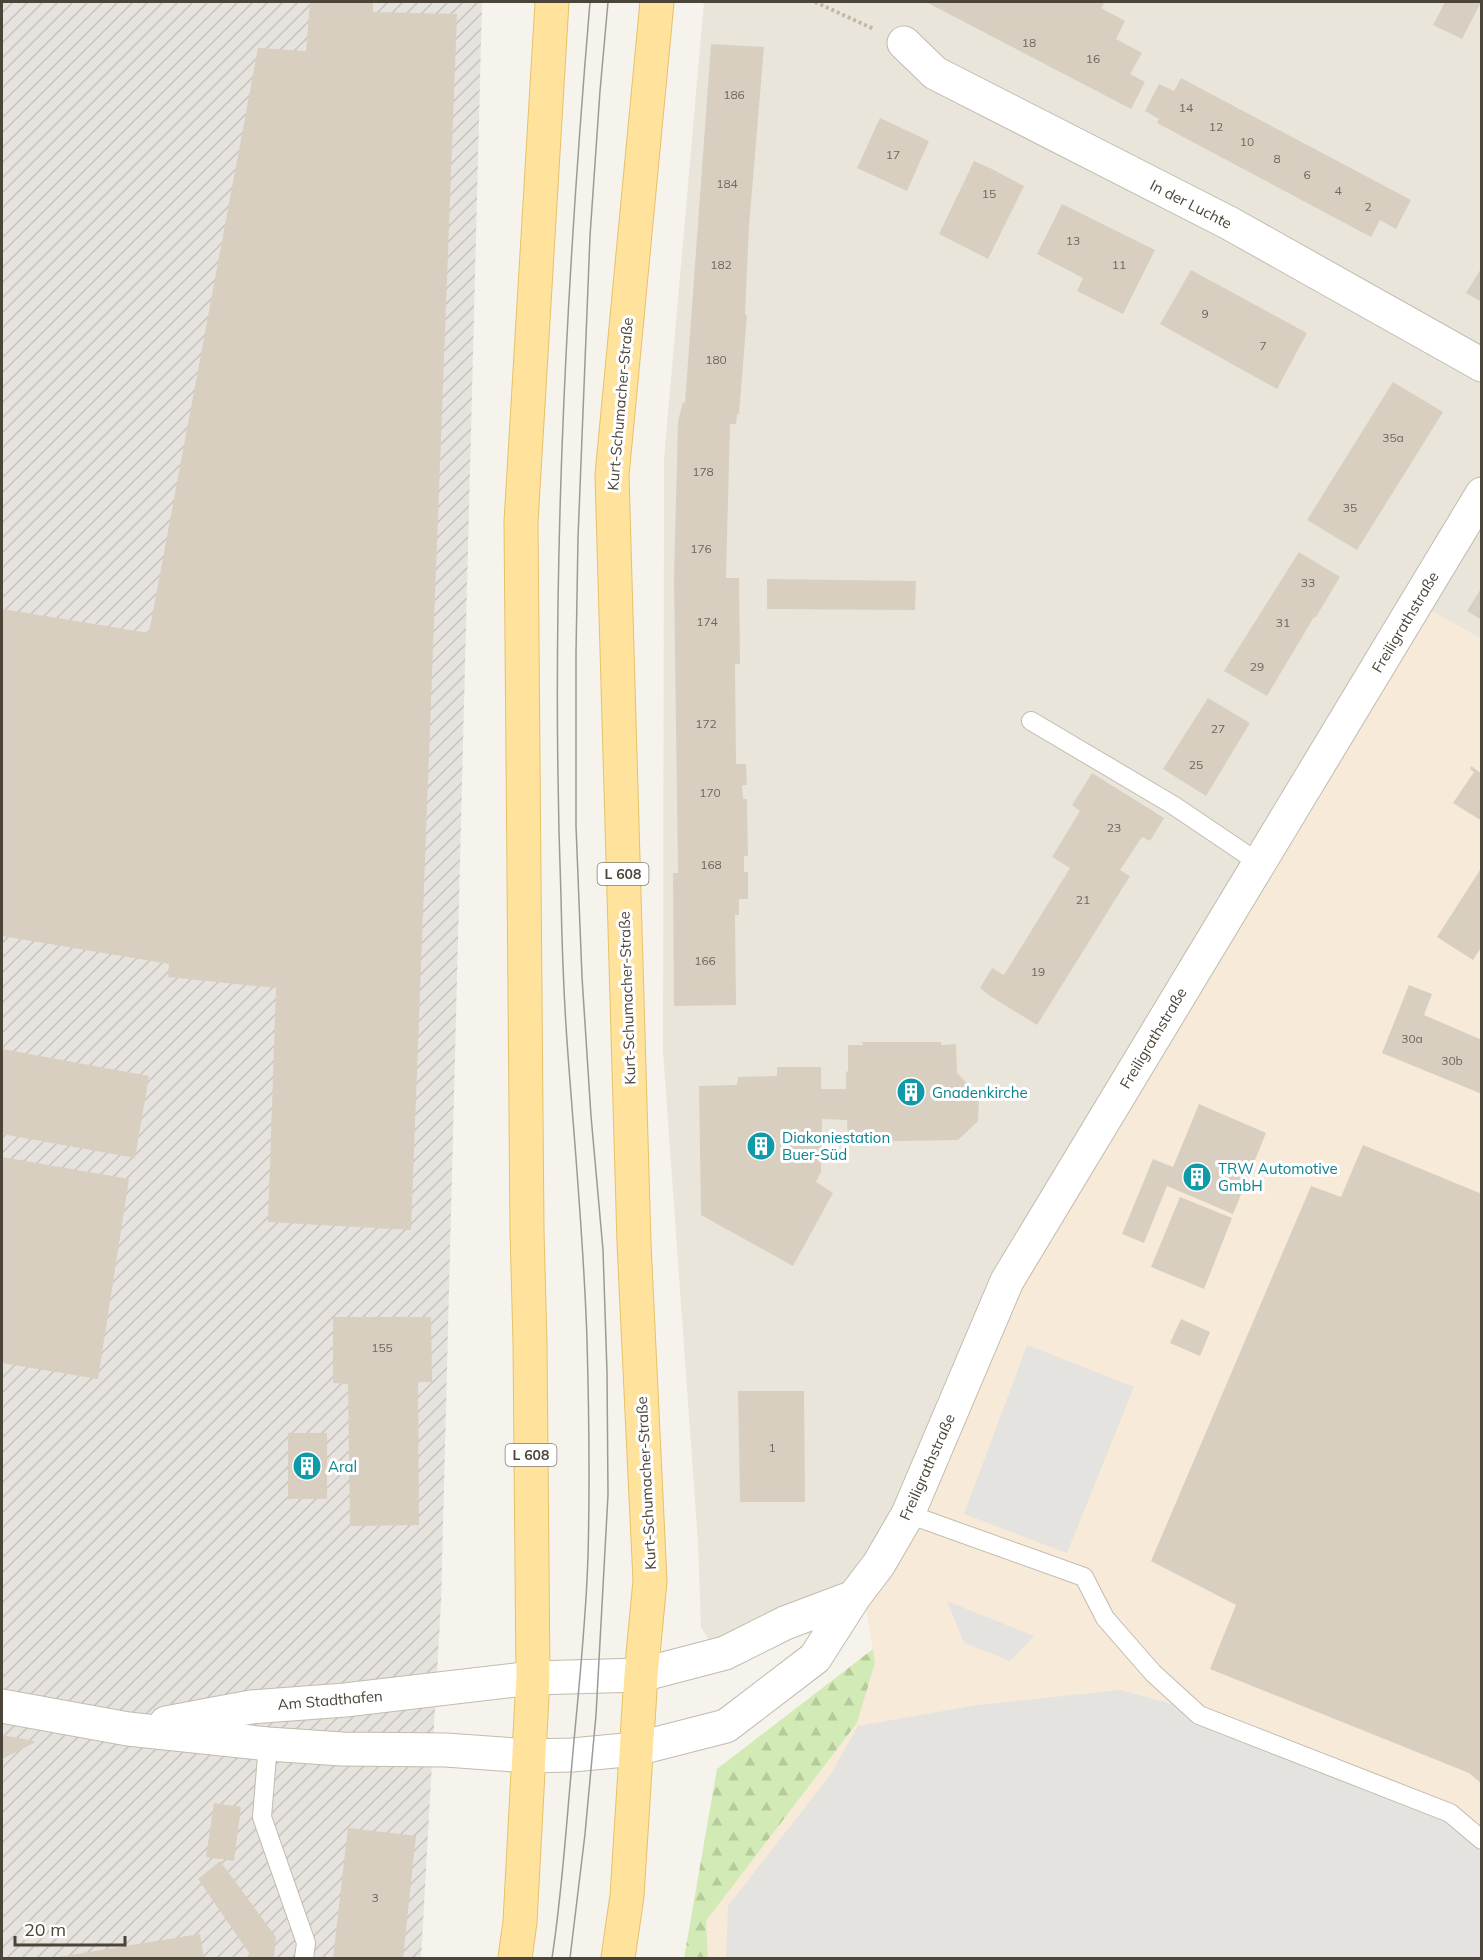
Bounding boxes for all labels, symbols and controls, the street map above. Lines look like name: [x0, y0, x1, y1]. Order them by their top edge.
house number: 18: [1022, 35, 1036, 50]
house number: 16: [1086, 51, 1100, 66]
house number: 186: [723, 87, 745, 102]
house number: 14: [1179, 100, 1193, 115]
house number: 12: [1209, 119, 1223, 134]
house number: 10: [1240, 134, 1254, 149]
house number: 17: [886, 147, 900, 162]
house number: 8: [1273, 151, 1281, 166]
house number: 6: [1303, 167, 1311, 182]
street label: In der Luchte: [1147, 175, 1235, 233]
house number: 184: [716, 176, 738, 191]
house number: 4: [1334, 183, 1342, 198]
house number: 15: [982, 186, 996, 201]
house number: 2: [1364, 199, 1372, 214]
house number: 13: [1066, 233, 1080, 248]
house number: 182: [710, 257, 732, 272]
house number: 11: [1112, 257, 1126, 272]
house number: 9: [1201, 306, 1209, 321]
street label: Kurt-Schumacher-Straße: [603, 317, 637, 491]
house number: 7: [1259, 338, 1267, 353]
house number: 180: [705, 352, 727, 367]
house number: 35a: [1382, 430, 1404, 445]
house number: 178: [692, 464, 714, 479]
house number: 35: [1343, 500, 1357, 515]
house number: 176: [690, 541, 712, 556]
street label: Freiligrathstraße: [1367, 568, 1443, 676]
house number: 33: [1301, 575, 1315, 590]
house number: 174: [696, 614, 718, 629]
house number: 31: [1276, 615, 1290, 630]
house number: 29: [1250, 659, 1264, 674]
house number: 172: [695, 716, 717, 731]
house number: 27: [1211, 721, 1225, 736]
house number: 25: [1189, 757, 1203, 772]
house number: 170: [699, 785, 721, 800]
house number: 23: [1107, 820, 1121, 835]
house number: 168: [700, 857, 722, 872]
road number: L 608: [598, 863, 648, 885]
house number: 21: [1076, 892, 1090, 907]
street label: Kurt-Schumacher-Straße: [614, 911, 640, 1085]
house number: 166: [694, 953, 716, 968]
house number: 19: [1031, 964, 1045, 979]
street label: Freiligrathstraße: [1115, 984, 1191, 1092]
house number: 30a: [1401, 1031, 1423, 1046]
house number: 30b: [1441, 1053, 1463, 1068]
building icon: Gnadenkirche: [895, 1076, 927, 1108]
place label: Gnadenkirche: [932, 1083, 1028, 1102]
place label: Diakoniestation Buer-Süd: [782, 1128, 890, 1164]
building icon: Diakoniestation Buer-Süd: [745, 1130, 777, 1162]
place label: TRW Automotive GmbH: [1218, 1159, 1338, 1195]
building icon: TRW Automotive GmbH: [1181, 1161, 1213, 1193]
house number: 155: [371, 1340, 393, 1355]
street label: Kurt-Schumacher-Straße: [632, 1396, 660, 1570]
street label: Freiligrathstraße: [895, 1411, 959, 1523]
house number: 1: [768, 1440, 776, 1455]
road number: L 608: [506, 1444, 556, 1466]
building icon: Aral: [291, 1450, 323, 1482]
place label: Aral: [328, 1457, 357, 1476]
street label: Am Stadthafen: [277, 1686, 383, 1714]
house number: 3: [371, 1890, 379, 1905]
scale bar: [15, 1909, 124, 1947]
text: 20 m: [24, 1918, 66, 1941]

